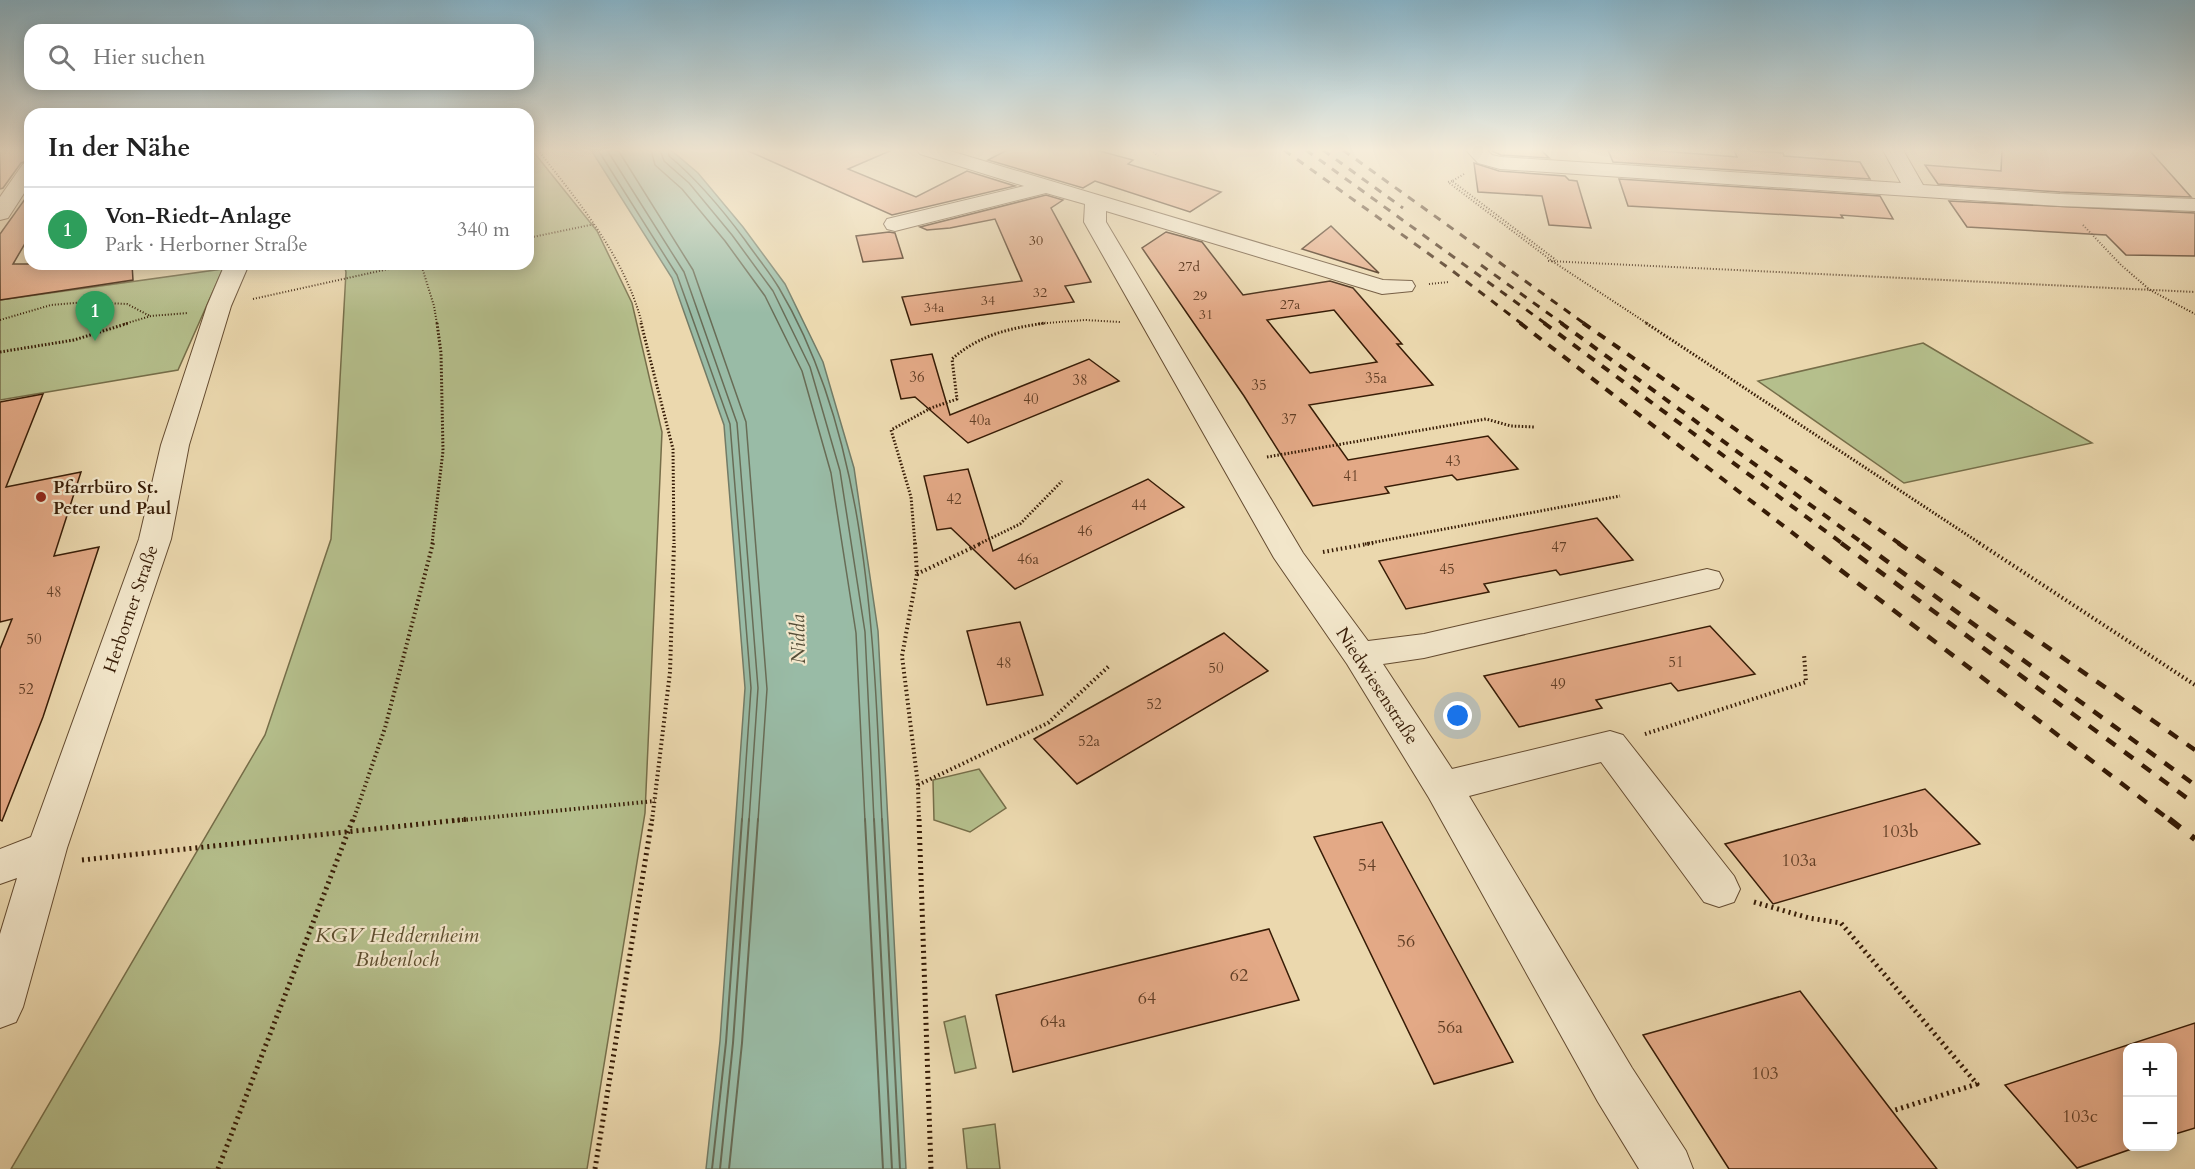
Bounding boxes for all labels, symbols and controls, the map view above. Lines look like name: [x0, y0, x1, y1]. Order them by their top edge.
search box: [24, 24, 534, 90]
icon: search: [45, 41, 78, 74]
text: Hier suchen: [93, 42, 206, 72]
text: In der Nähe: [48, 130, 190, 165]
text: Von-Riedt-Anlage: [105, 201, 292, 231]
text: 1: [62, 216, 73, 243]
text: 340 m: [457, 216, 510, 243]
text: Park · Herborner Straße: [105, 231, 308, 258]
house number: 30: [1029, 231, 1043, 250]
house number: 27d: [1178, 257, 1200, 276]
house number: 32: [1033, 283, 1047, 302]
house number: 29: [1193, 286, 1207, 305]
house number: 34: [981, 291, 995, 310]
pin: 1: [76, 292, 115, 341]
house number: 27a: [1280, 295, 1300, 314]
house number: 34a: [924, 298, 944, 317]
house number: 31: [1199, 305, 1213, 324]
house number: 36: [909, 367, 925, 387]
house number: 35a: [1365, 368, 1387, 388]
house number: 38: [1072, 370, 1088, 390]
house number: 35: [1251, 375, 1267, 395]
house number: 40: [1023, 389, 1039, 409]
house number: 37: [1281, 409, 1297, 429]
house number: 40a: [969, 410, 991, 430]
house number: 43: [1445, 451, 1461, 471]
house number: 41: [1343, 466, 1359, 486]
place label: Pfarrbüro St. Peter und Paul: [53, 475, 171, 521]
house number: 42: [946, 489, 962, 509]
marker: Pfarrbüro St. Peter und Paul: [34, 490, 48, 504]
house number: 44: [1131, 495, 1147, 515]
house number: 46: [1077, 521, 1093, 541]
house number: 47: [1551, 537, 1567, 557]
street label: Herborner Straße: [97, 542, 165, 676]
house number: 46a: [1017, 549, 1039, 569]
house number: 45: [1439, 559, 1455, 579]
house number: 48: [46, 582, 62, 602]
water label: Nidda: [784, 614, 812, 664]
street label: Niedwiesenstraße: [1330, 622, 1424, 750]
house number: 50: [26, 629, 42, 649]
house number: 51: [1668, 652, 1684, 672]
house number: 48: [996, 653, 1012, 673]
house number: 50: [1208, 658, 1224, 678]
house number: 49: [1550, 674, 1566, 694]
house number: 52: [18, 679, 34, 699]
house number: 52: [1146, 694, 1162, 714]
your location: [1443, 701, 1472, 730]
house number: 52a: [1078, 731, 1100, 751]
house number: 103b: [1881, 819, 1919, 844]
house number: 103a: [1781, 848, 1817, 873]
house number: 54: [1358, 853, 1376, 878]
park label: KGV Heddernheim Bubenloch: [315, 921, 479, 974]
house number: 56: [1397, 929, 1415, 954]
house number: 62: [1230, 963, 1248, 988]
house number: 64: [1138, 986, 1156, 1011]
house number: 64a: [1040, 1009, 1066, 1034]
house number: 56a: [1437, 1015, 1463, 1040]
map controls: [2123, 1043, 2177, 1151]
button: +: [2123, 1043, 2177, 1097]
house number: 103: [1751, 1061, 1779, 1086]
button: −: [2123, 1097, 2177, 1151]
house number: 103c: [2062, 1104, 2098, 1129]

